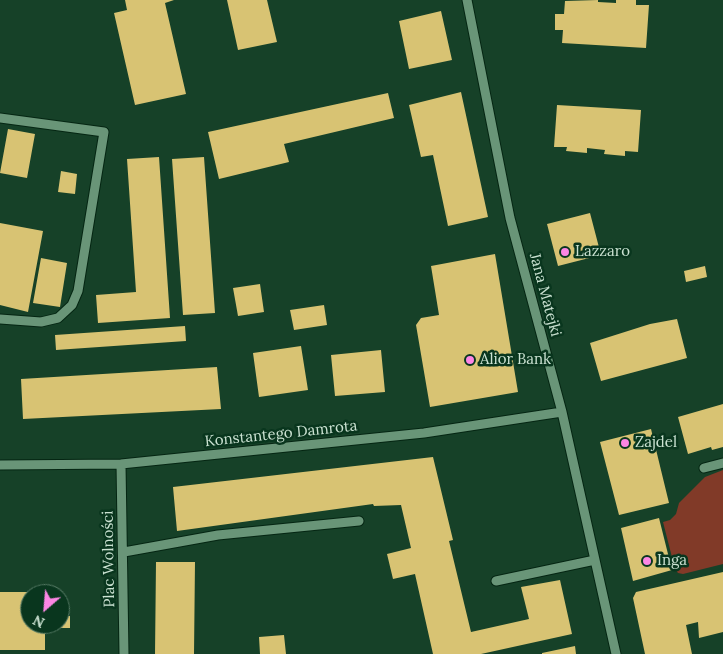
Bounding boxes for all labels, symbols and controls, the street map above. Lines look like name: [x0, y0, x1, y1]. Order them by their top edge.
place label: Lazzaro: [575, 243, 630, 261]
marker: Lazzaro: [559, 246, 571, 258]
street label: Jana Matejki: [525, 251, 565, 339]
place label: Alior Bank: [480, 351, 551, 369]
marker: Alior Bank: [464, 354, 476, 366]
street label: Konstantego Damrota: [204, 417, 358, 451]
place label: Zajdel: [635, 434, 677, 452]
marker: Zajdel: [619, 437, 631, 449]
street label: Plac Wolności: [99, 510, 119, 608]
place label: Inga: [657, 552, 687, 570]
marker: Inga: [641, 555, 653, 567]
north arrow: [20, 584, 70, 634]
text: N: [30, 611, 48, 632]

